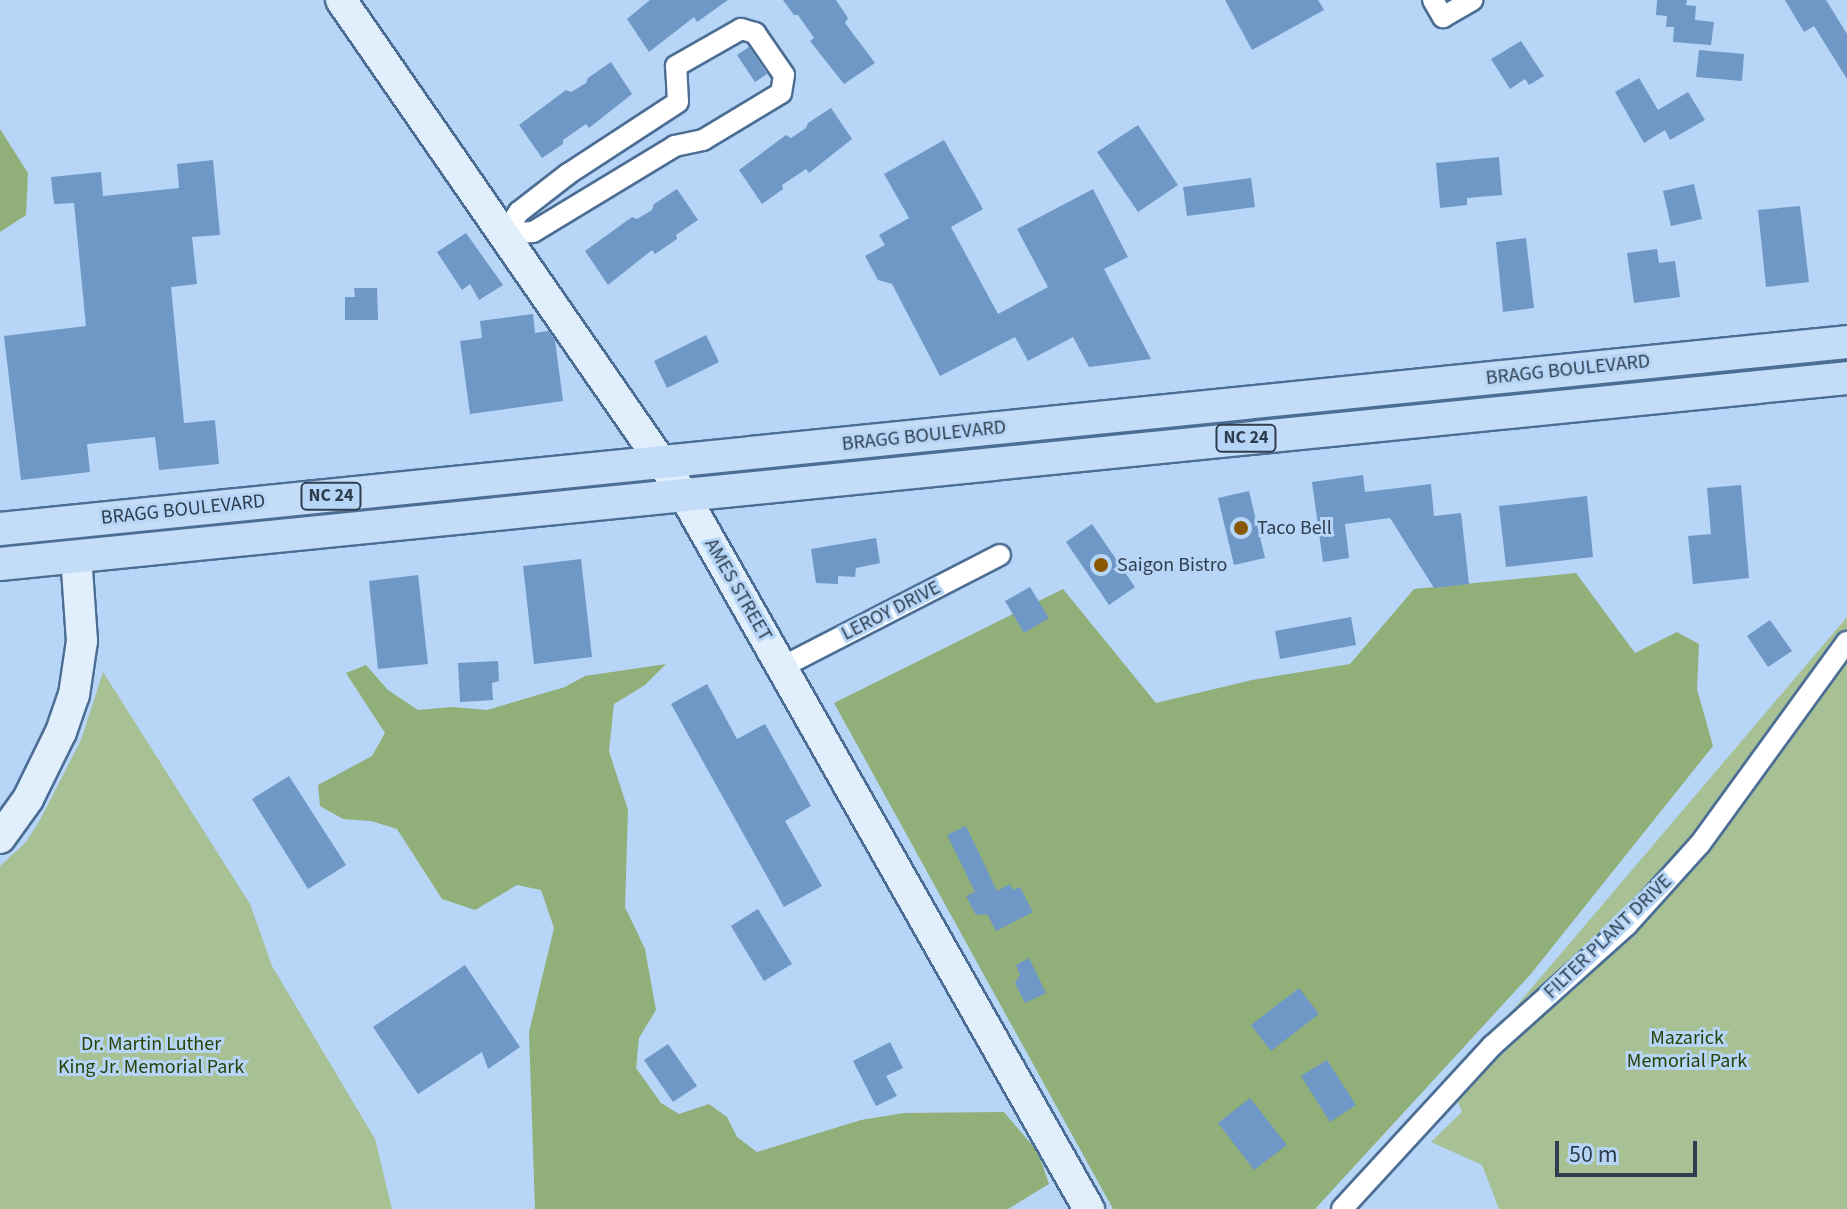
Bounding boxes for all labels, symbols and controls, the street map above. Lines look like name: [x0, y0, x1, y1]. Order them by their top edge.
street label: BRAGG BOULEVARD: [1485, 349, 1651, 391]
street label: BRAGG BOULEVARD: [841, 415, 1007, 457]
road number: NC 24: [1214, 424, 1278, 452]
road number: NC 24: [299, 482, 363, 510]
street label: BRAGG BOULEVARD: [100, 489, 266, 531]
place label: Taco Bell: [1257, 516, 1332, 540]
marker: Taco Bell: [1232, 519, 1250, 537]
street label: AMES STREET: [699, 534, 777, 646]
place label: Saigon Bistro: [1117, 553, 1227, 577]
marker: Saigon Bistro: [1092, 556, 1110, 574]
street label: LEROY DRIVE: [838, 576, 944, 646]
street label: FILTER PLANT DRIVE: [1539, 870, 1677, 1004]
park label: Mazarick Memorial Park: [1627, 1027, 1747, 1074]
park label: Dr. Martin Luther King Jr. Memorial Park: [58, 1033, 244, 1080]
scale bar: [1559, 1125, 1701, 1175]
text: 50 m: [1569, 1137, 1618, 1172]

